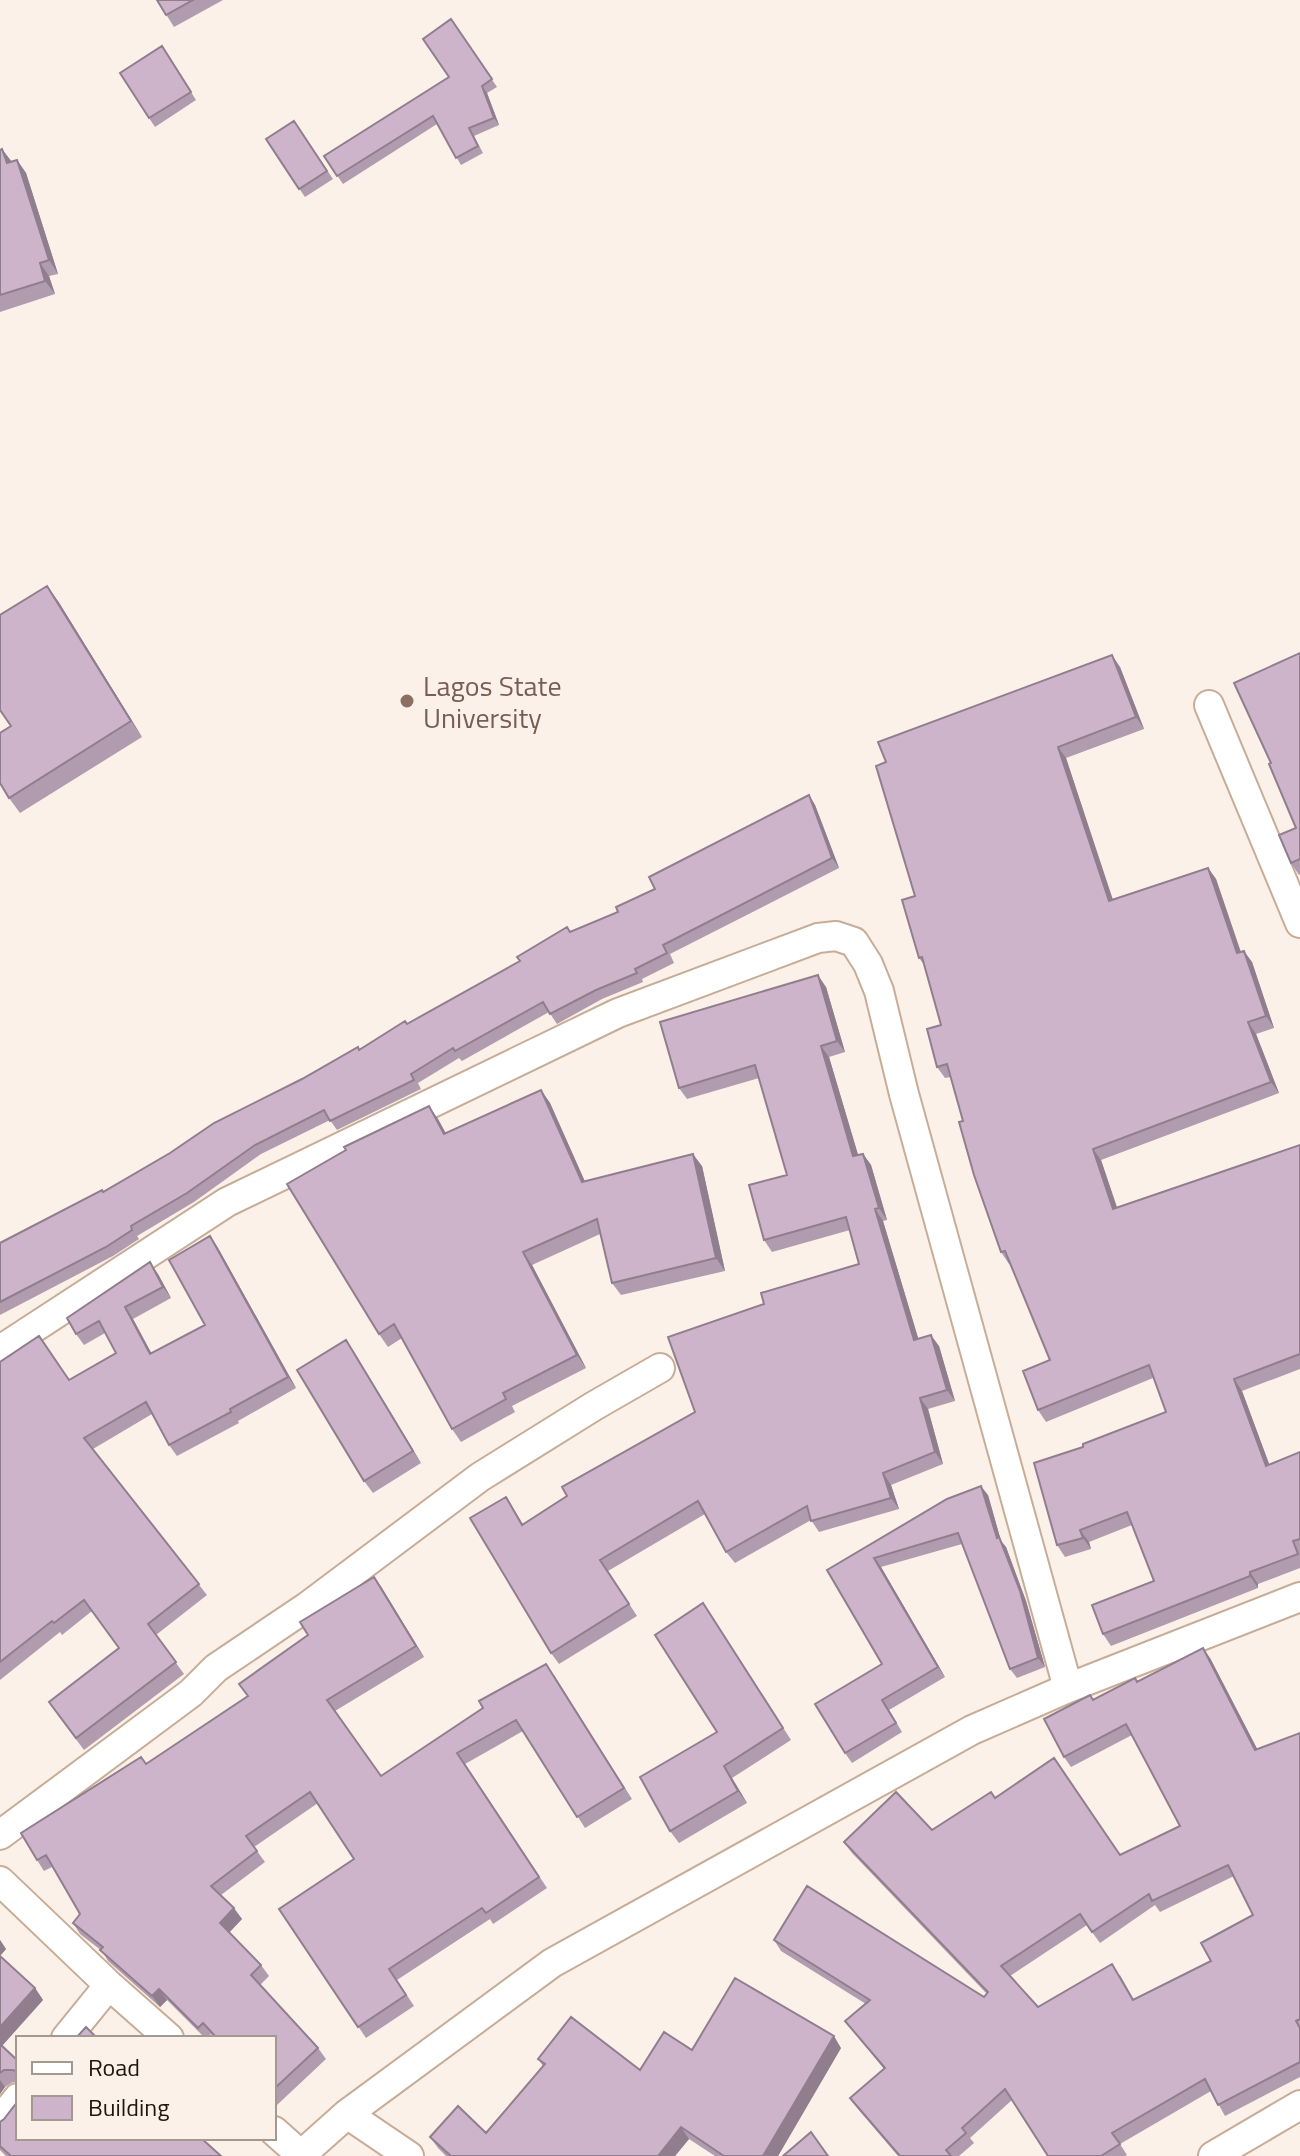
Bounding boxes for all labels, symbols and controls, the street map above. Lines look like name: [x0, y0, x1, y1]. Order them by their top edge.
place label: Lagos State University: [423, 664, 562, 739]
marker: Lagos State University: [398, 692, 416, 710]
legend: [16, 2036, 276, 2140]
text: Road: [88, 2049, 140, 2085]
text: Building: [88, 2089, 170, 2125]

